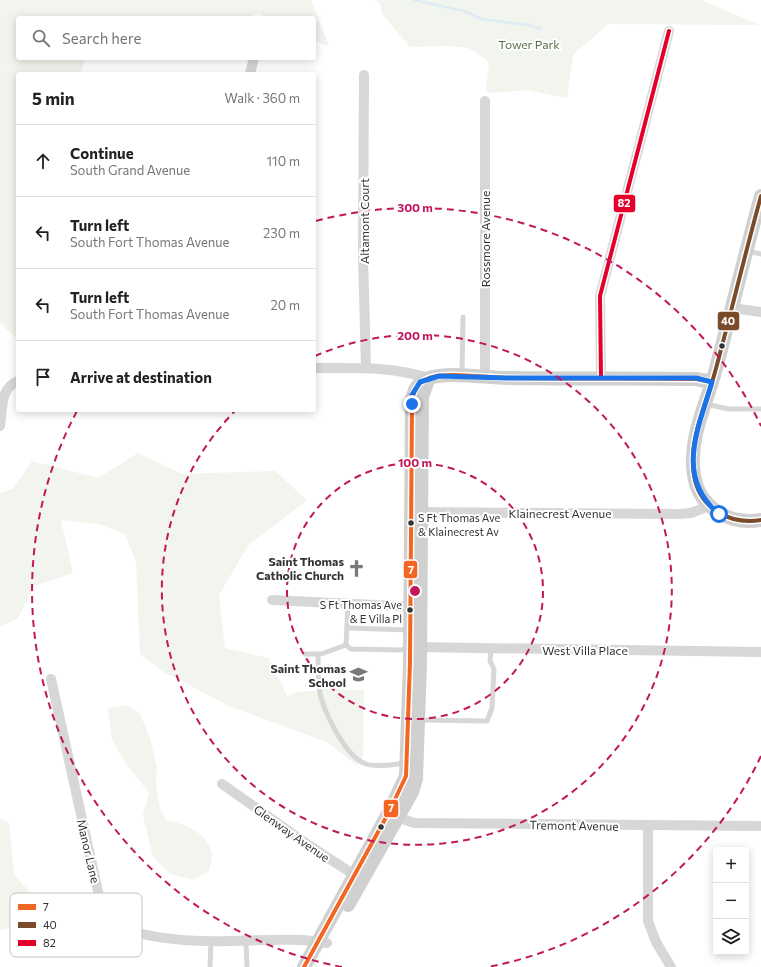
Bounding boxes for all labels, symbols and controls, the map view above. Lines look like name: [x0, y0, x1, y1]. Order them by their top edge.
search box: [16, 16, 316, 60]
icon: search: [30, 27, 52, 49]
text: Search here: [62, 29, 141, 47]
park label: Tower Park: [498, 37, 560, 51]
text: 5 min: [32, 88, 75, 109]
text: Walk · 360 m: [225, 90, 300, 106]
text: Continue: [70, 144, 134, 162]
icon: ahead: [32, 150, 54, 172]
text: 110 m: [267, 153, 300, 169]
text: South Grand Avenue: [70, 162, 190, 178]
street label: Altamont Court: [357, 178, 371, 264]
street label: Rossmore Avenue: [478, 191, 492, 287]
line badge: 82: [613, 194, 636, 213]
text: 82: [618, 196, 631, 209]
text: 300 m: [397, 200, 433, 214]
text: Turn left: [70, 216, 129, 234]
icon: left: [32, 222, 54, 244]
text: 230 m: [263, 225, 300, 241]
text: South Fort Thomas Avenue: [70, 234, 229, 250]
text: Turn left: [70, 288, 129, 306]
icon: left: [32, 294, 54, 316]
text: 20 m: [271, 297, 300, 313]
text: South Fort Thomas Avenue: [70, 306, 229, 322]
line badge: 40: [717, 311, 740, 331]
text: 40: [721, 314, 735, 327]
text: 200 m: [397, 328, 433, 342]
unlabelled marker: [717, 341, 727, 351]
icon: arrive: [32, 366, 54, 388]
text: Arrive at destination: [70, 368, 212, 386]
route end: [403, 395, 421, 413]
text: 100 m: [398, 455, 432, 469]
route start: [710, 505, 728, 523]
street label: Klainecrest Avenue: [508, 506, 612, 520]
place label: S Ft Thomas Ave & Klainecrest Av: [418, 511, 500, 538]
marker: S Ft Thomas Ave & Klainecrest Av: [406, 518, 416, 528]
place label: Saint Thomas Catholic Church: [256, 554, 344, 582]
church icon: Saint Thomas Catholic Church: [347, 558, 367, 578]
line badge: 7: [403, 560, 418, 579]
text: 7: [408, 563, 414, 576]
centre of rings: [408, 584, 422, 598]
place label: S Ft Thomas Ave & E Villa Pl: [320, 598, 402, 625]
marker: S Ft Thomas Ave & E Villa Pl: [405, 605, 415, 615]
street label: West Villa Place: [542, 643, 628, 657]
place label: Saint Thomas School: [271, 661, 346, 689]
school or university icon: Saint Thomas School: [349, 665, 369, 685]
line badge: 7: [383, 799, 399, 818]
text: 7: [388, 801, 394, 814]
street label: Glenway Avenue: [252, 802, 332, 864]
street label: Tremont Avenue: [529, 817, 619, 833]
street label: Manor Lane: [75, 818, 103, 884]
unlabelled marker: [376, 822, 386, 832]
map controls: [713, 847, 749, 955]
button: +: [713, 847, 749, 883]
button: −: [713, 883, 749, 919]
legend: [10, 893, 142, 957]
text: 7: [43, 900, 49, 913]
text: 40: [43, 918, 57, 931]
button: layers: [713, 919, 749, 955]
text: 82: [43, 936, 56, 949]

